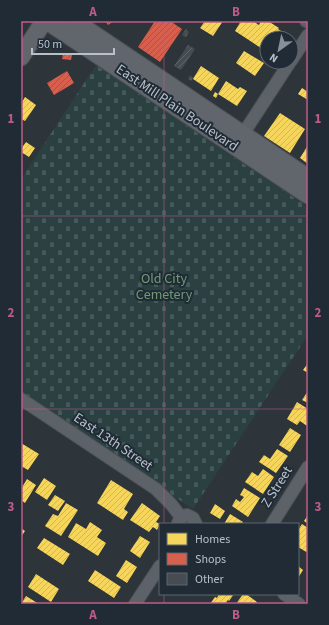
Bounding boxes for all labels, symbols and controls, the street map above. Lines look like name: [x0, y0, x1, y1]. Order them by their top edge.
text: A: [88, 3, 97, 21]
text: B: [232, 3, 240, 21]
scale bar: [32, 30, 114, 56]
north arrow: [259, 30, 299, 70]
text: 50 m: [38, 36, 62, 53]
text: N: [267, 50, 281, 66]
street label: East Mill Plain Boulevard: [112, 60, 242, 156]
text: 1: [8, 110, 15, 128]
text: 1: [315, 110, 322, 128]
park label: Old City Cemetery: [136, 269, 193, 305]
text: 2: [8, 304, 15, 322]
text: 2: [315, 304, 322, 322]
street label: East 13th Street: [69, 408, 157, 476]
street label: Z Street: [256, 462, 298, 512]
text: 3: [8, 498, 15, 516]
text: 3: [315, 498, 322, 516]
legend: [159, 523, 299, 595]
text: Homes: [195, 531, 230, 548]
text: Shops: [195, 551, 226, 568]
text: Other: [195, 571, 225, 588]
text: A: [88, 606, 97, 624]
text: B: [232, 606, 240, 624]

